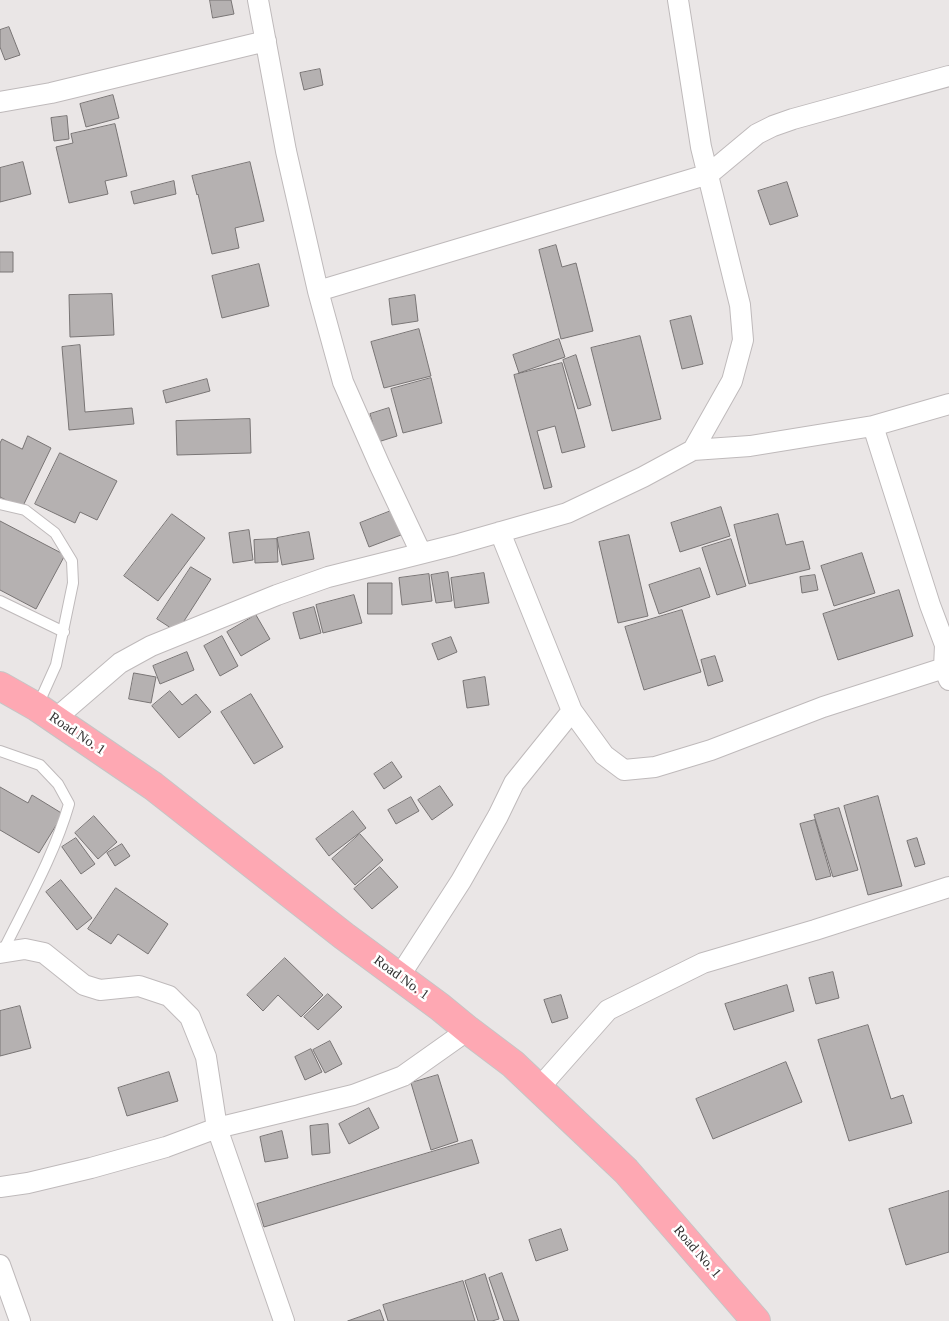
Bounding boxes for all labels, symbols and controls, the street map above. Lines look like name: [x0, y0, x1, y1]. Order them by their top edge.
street label: Road No. 1: [43, 707, 111, 761]
street label: Road No. 1: [367, 950, 435, 1006]
street label: Road No. 1: [667, 1219, 727, 1285]

